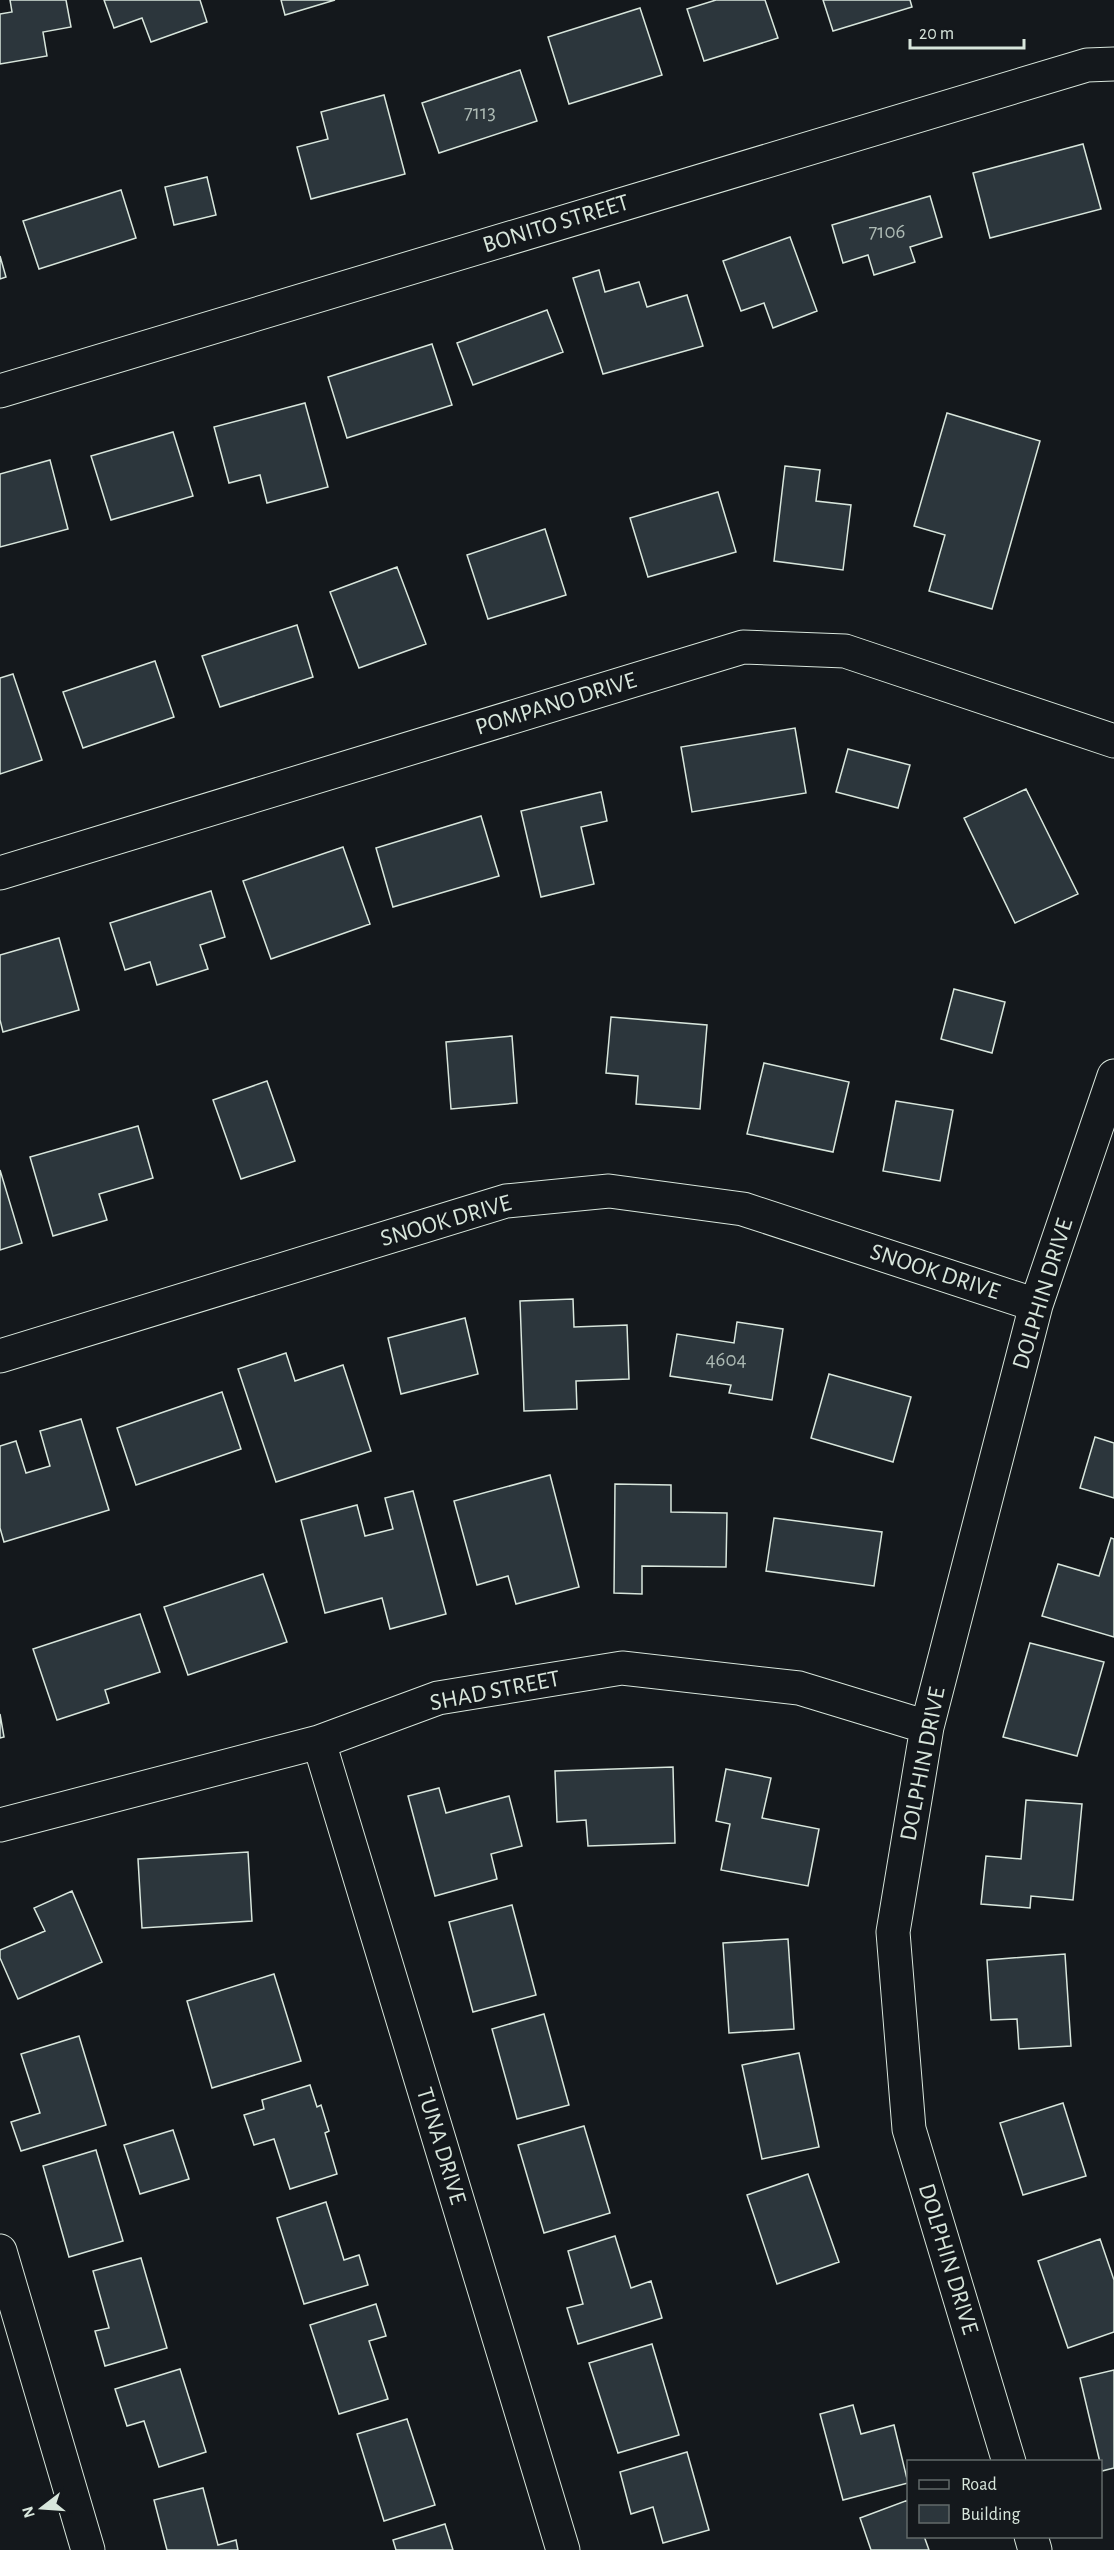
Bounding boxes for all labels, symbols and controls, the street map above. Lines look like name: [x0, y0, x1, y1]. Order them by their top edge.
scale bar: [910, 12, 1024, 50]
text: 20 m: [919, 25, 954, 43]
house number: 7113: [464, 102, 496, 123]
street label: BONITO STREET: [480, 190, 632, 258]
house number: 7106: [869, 221, 905, 242]
street label: POMPANO DRIVE: [473, 668, 640, 740]
street label: SNOOK DRIVE: [378, 1191, 515, 1251]
street label: DOLPHIN DRIVE: [1009, 1215, 1077, 1372]
street label: SNOOK DRIVE: [867, 1240, 1003, 1304]
house number: 4604: [705, 1349, 747, 1370]
street label: SHAD STREET: [428, 1667, 562, 1715]
street label: DOLPHIN DRIVE: [896, 1685, 950, 1843]
street label: TUNA DRIVE: [412, 2085, 470, 2208]
street label: DOLPHIN DRIVE: [914, 2181, 982, 2338]
legend: [907, 2460, 1102, 2538]
text: Road: [961, 2476, 997, 2494]
north arrow: [12, 2478, 72, 2538]
text: N: [19, 2504, 38, 2520]
text: Building: [961, 2506, 1021, 2524]

